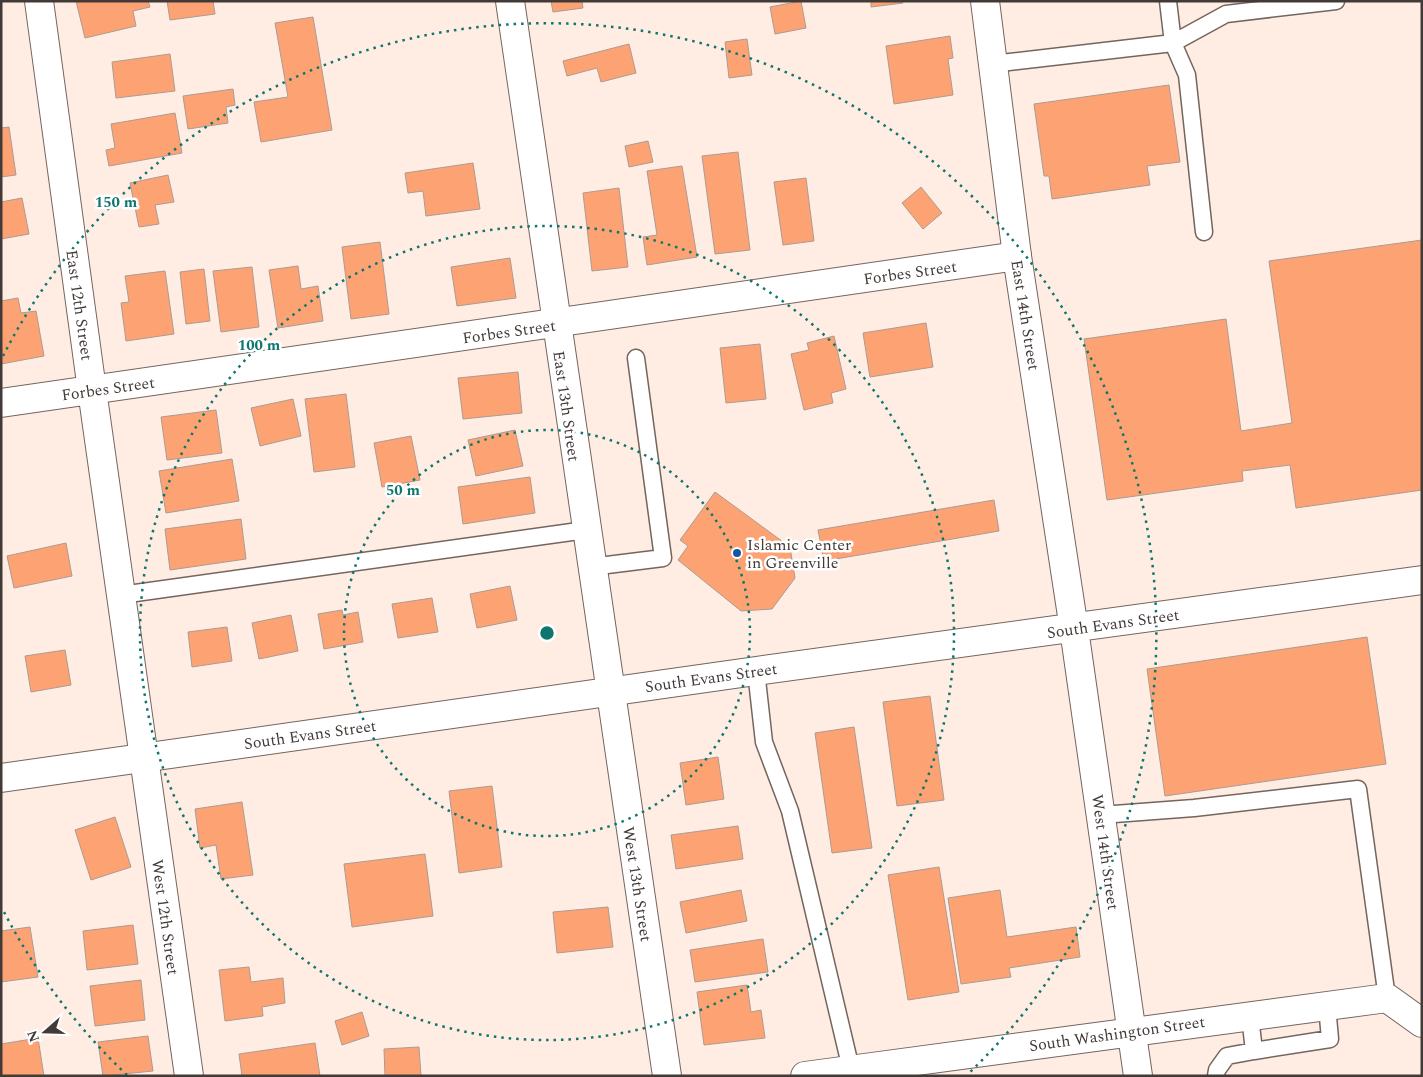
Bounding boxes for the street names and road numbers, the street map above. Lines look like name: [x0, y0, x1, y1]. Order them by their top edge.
street label: East 12th Street: [59, 248, 99, 362]
street label: Forbes Street: [862, 255, 959, 291]
street label: East 14th Street: [1004, 258, 1046, 372]
street label: Forbes Street: [461, 314, 558, 350]
street label: East 13th Street: [546, 349, 586, 463]
street label: Forbes Street: [60, 371, 157, 407]
street label: South Evans Street: [1045, 603, 1181, 645]
street label: South Evans Street: [643, 657, 779, 699]
street label: South Evans Street: [242, 714, 378, 756]
street label: West 14th Street: [1085, 793, 1125, 912]
street label: West 13th Street: [616, 825, 658, 944]
street label: West 12th Street: [145, 858, 185, 977]
street label: South Washington Street: [1028, 1010, 1207, 1058]

